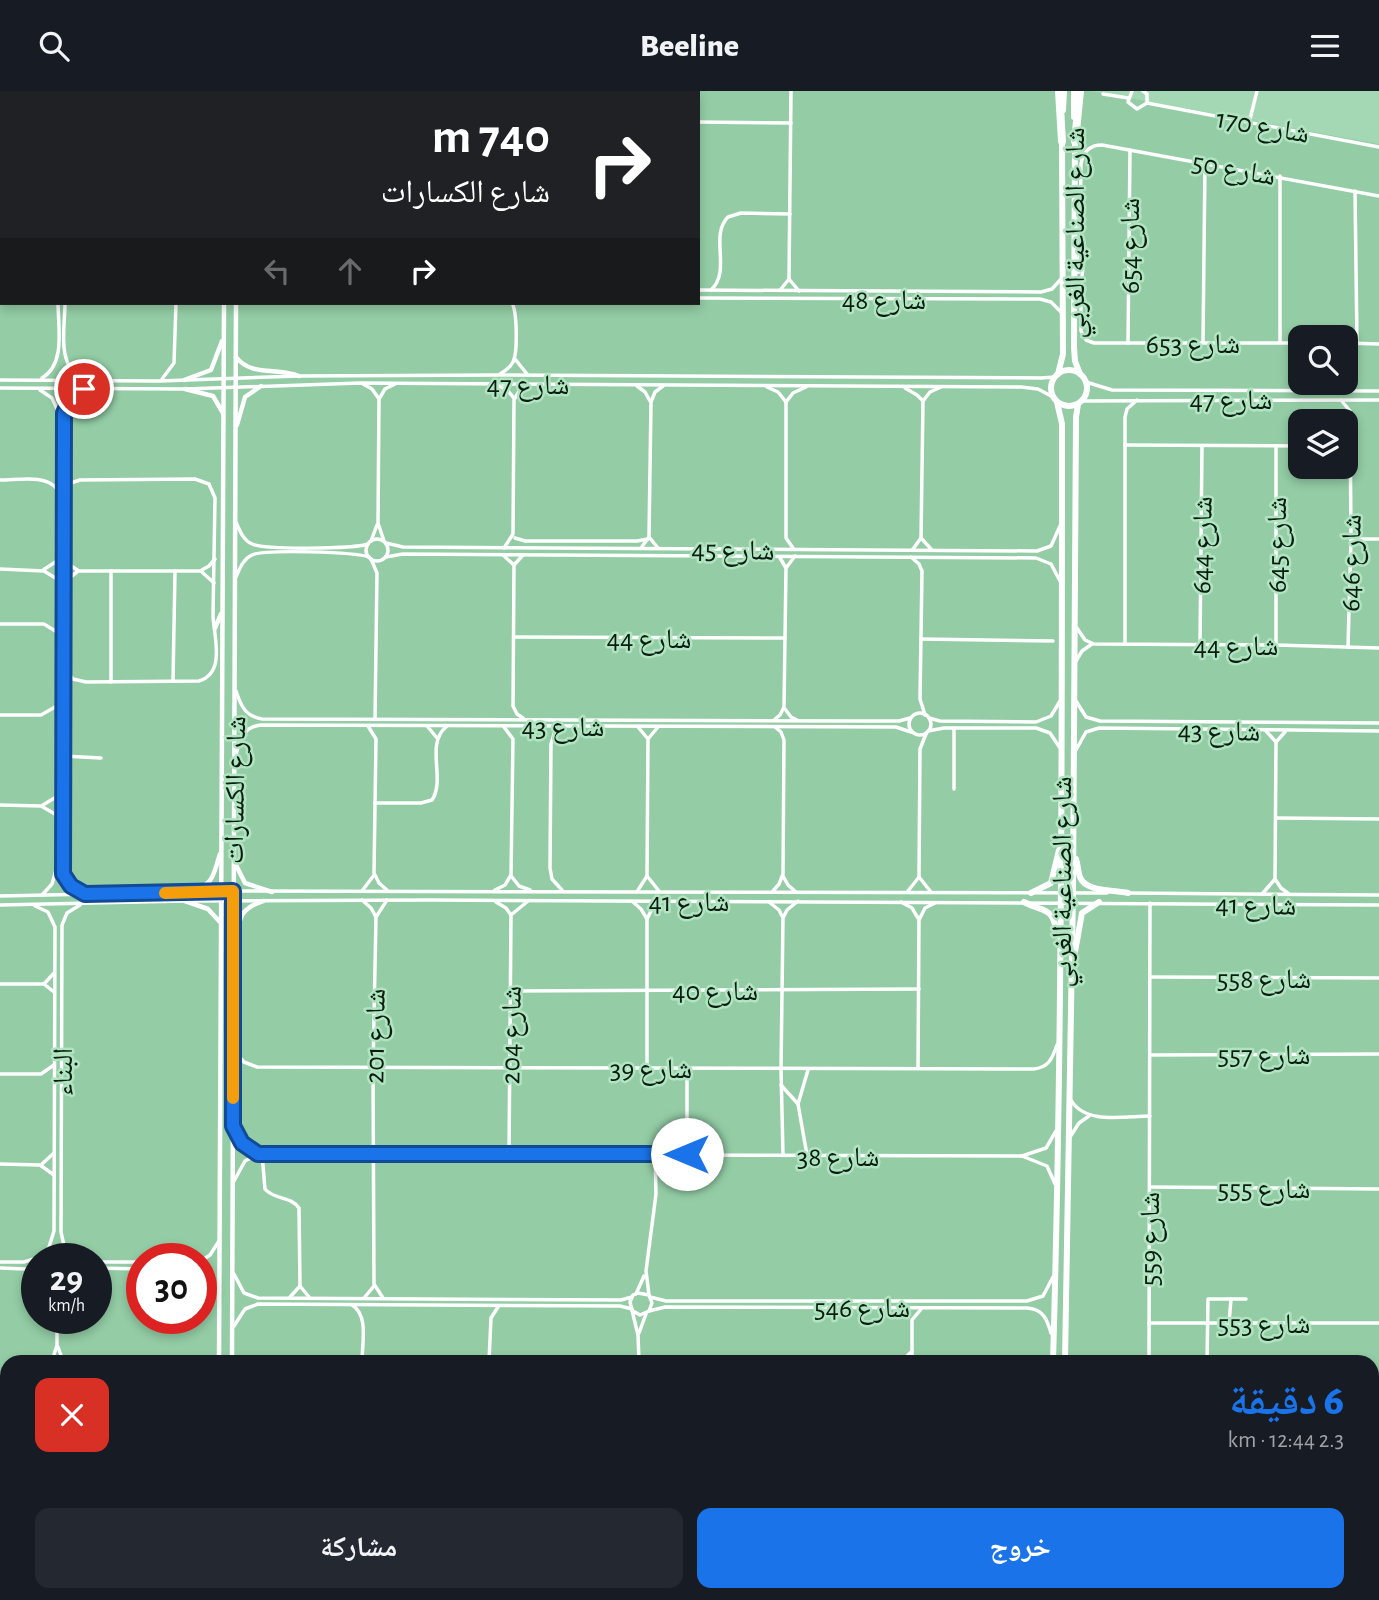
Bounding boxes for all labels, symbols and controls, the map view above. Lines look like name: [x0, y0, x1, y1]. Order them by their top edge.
icon: search: [35, 27, 73, 65]
icon: menu: [1306, 27, 1344, 65]
text: Beeline: [640, 30, 739, 62]
street label: شارع 170: [1214, 105, 1311, 151]
text: 740 m: [432, 113, 550, 162]
icon: right: [574, 119, 665, 210]
street label: شارع الصناعية الغربي: [1062, 127, 1097, 339]
street label: شارع 50: [1189, 149, 1278, 193]
text: شارع الكسارات: [381, 176, 550, 208]
street label: شارع 654: [1117, 198, 1147, 294]
icon: left: [258, 252, 296, 290]
icon: ahead: [331, 252, 369, 290]
icon: right: [404, 252, 442, 290]
street label: شارع 48: [842, 287, 926, 317]
map controls: [1288, 325, 1358, 479]
button: search: [1288, 325, 1358, 395]
street label: شارع 653: [1146, 331, 1240, 361]
pin: [54, 359, 114, 419]
icon: arrive: [65, 370, 103, 408]
street label: شارع 47: [486, 372, 570, 402]
street label: شارع 47: [1189, 387, 1273, 417]
button: layers: [1288, 409, 1358, 479]
street label: شارع 644: [1188, 496, 1220, 594]
street label: شارع 645: [1264, 497, 1294, 593]
street label: شارع 646: [1337, 514, 1369, 612]
street label: شارع 45: [691, 536, 775, 568]
street label: شارع 44: [607, 626, 691, 656]
street label: شارع 44: [1194, 633, 1278, 663]
street label: شارع 43: [522, 714, 604, 744]
street label: شارع الكسارات: [221, 716, 253, 864]
street label: شارع 43: [1177, 717, 1261, 749]
street label: شارع الصناعية الغربي: [1049, 776, 1084, 988]
street label: شارع 41: [649, 889, 729, 919]
street label: شارع 41: [1215, 891, 1297, 923]
street label: شارع 558: [1217, 966, 1311, 996]
street label: شارع 40: [672, 978, 758, 1008]
street label: شارع 204: [497, 985, 529, 1085]
street label: شارع 201: [361, 988, 393, 1084]
street label: شارع 557: [1218, 1042, 1310, 1072]
street label: البناء: [50, 1048, 78, 1096]
street label: شارع 39: [610, 1056, 692, 1086]
position arrow: [650, 1117, 724, 1191]
street label: شارع 38: [797, 1144, 879, 1174]
street label: شارع 555: [1218, 1176, 1310, 1206]
street label: شارع 559: [1137, 1192, 1167, 1286]
speed limit sign: 30: [126, 1243, 217, 1334]
text: 29: [50, 1262, 83, 1297]
street label: شارع 546: [814, 1295, 910, 1325]
text: km/h: [48, 1297, 85, 1315]
street label: شارع 553: [1218, 1311, 1310, 1341]
button: close: [35, 1378, 109, 1452]
text: 6 دقيقة: [1229, 1380, 1344, 1422]
text: 2.3 km · 12:44: [1227, 1429, 1344, 1452]
button: مشاركة: [35, 1508, 683, 1588]
button: خروج: [697, 1508, 1344, 1588]

